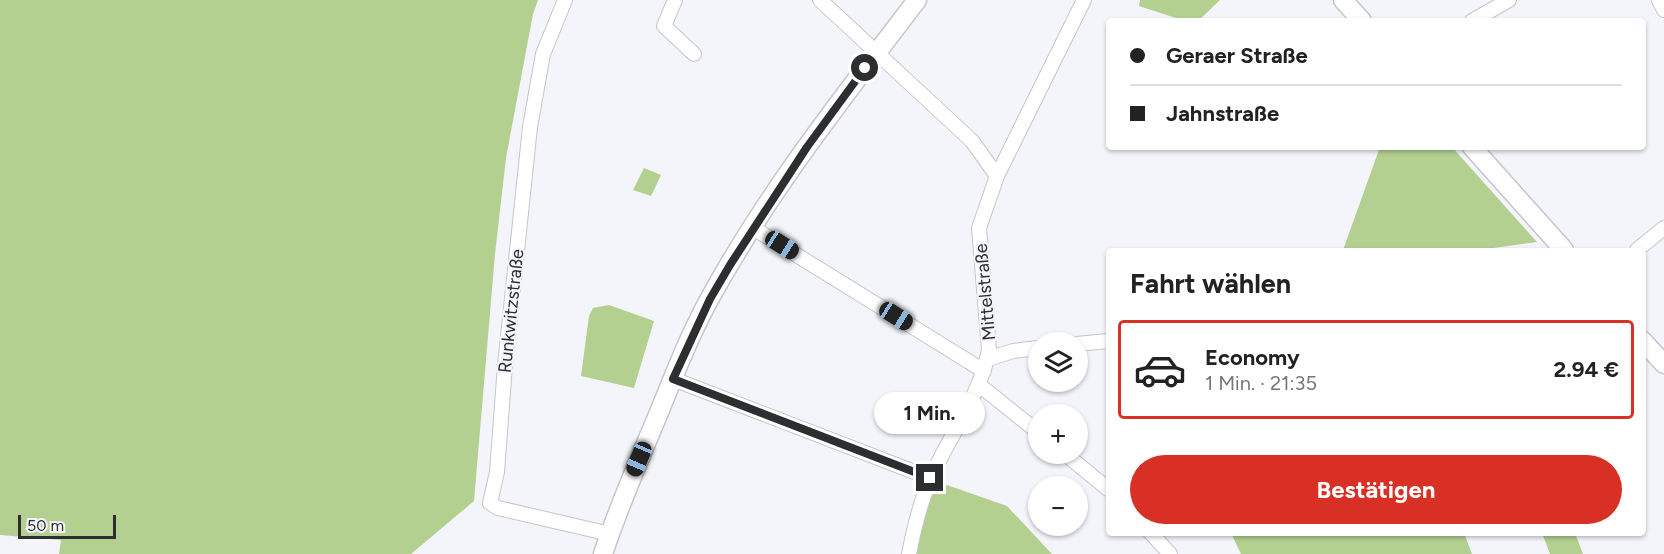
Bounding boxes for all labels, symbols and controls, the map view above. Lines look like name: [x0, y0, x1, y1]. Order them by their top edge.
text: Geraer Straße: [1166, 42, 1308, 69]
route start: [851, 54, 878, 81]
text: Jahnstraße: [1166, 100, 1279, 127]
car: [762, 228, 802, 262]
street label: Mittelstraße: [970, 242, 1000, 341]
street label: Runkwitzstraße: [494, 248, 528, 374]
text: Fahrt wählen: [1130, 267, 1291, 300]
car: [876, 299, 916, 333]
map controls: [1028, 332, 1088, 536]
button: layers: [1028, 332, 1088, 392]
icon: car: [1133, 343, 1187, 397]
text: Economy: [1205, 344, 1300, 371]
text: 2.94 €: [1554, 356, 1619, 383]
text: 1 Min. · 21:35: [1205, 371, 1317, 395]
callout: 1 Min.: [874, 391, 986, 433]
text: 1 Min.: [904, 401, 955, 425]
button: +: [1028, 404, 1088, 464]
car: [624, 439, 654, 479]
button: Bestätigen: [1130, 455, 1622, 524]
route end: [916, 464, 943, 491]
button: −: [1028, 476, 1088, 536]
scale bar: [18, 512, 116, 540]
text: 50 m: [27, 516, 64, 535]

